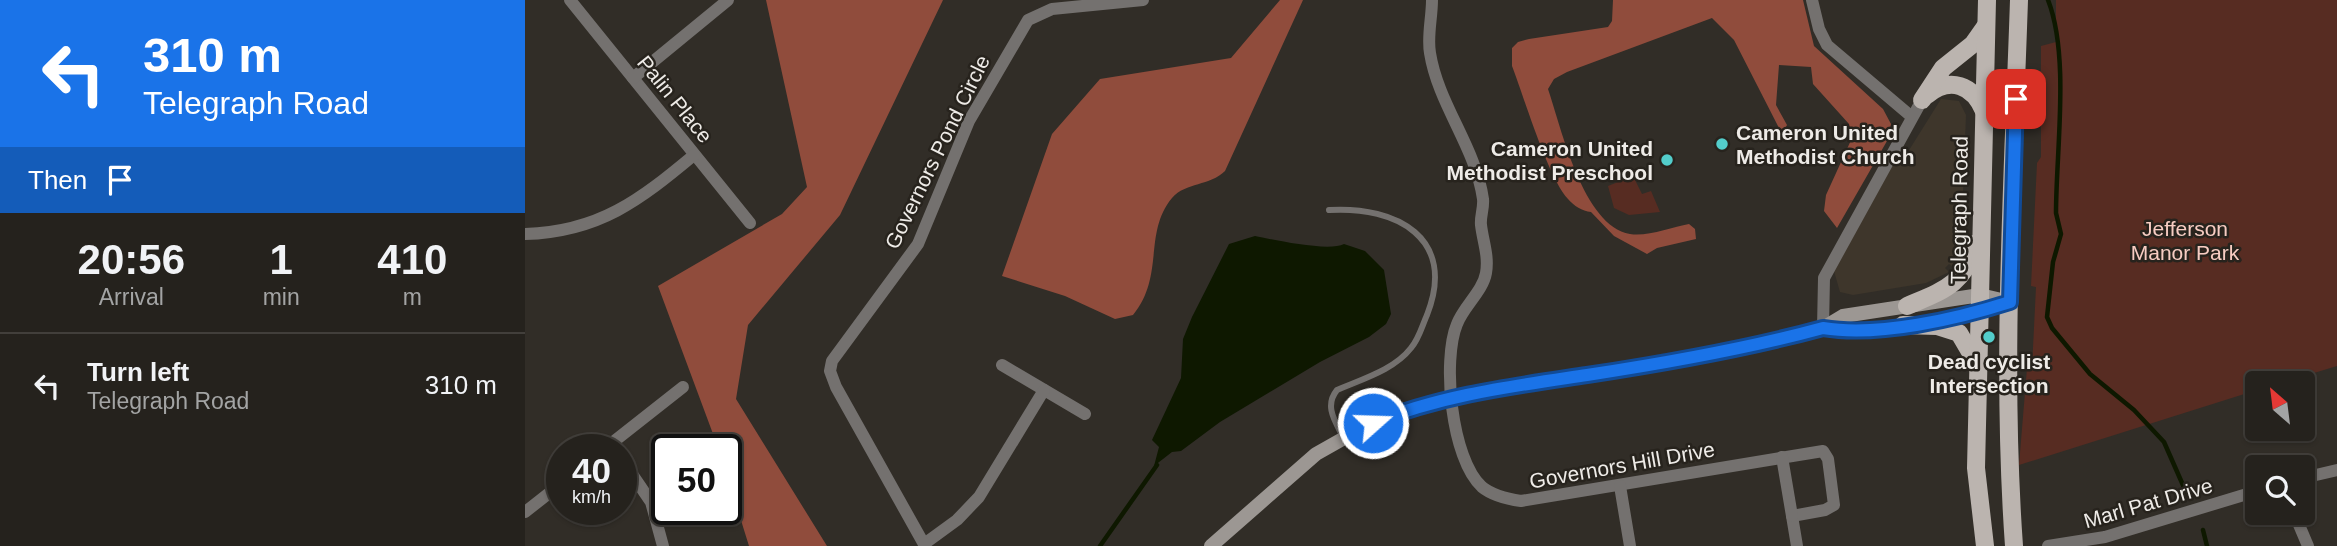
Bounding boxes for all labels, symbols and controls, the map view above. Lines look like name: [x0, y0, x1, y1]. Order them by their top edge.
icon: left: [28, 28, 119, 119]
text: 310 m: [143, 28, 282, 82]
street label: Palin Place: [633, 51, 717, 147]
street label: Governors Pond Circle: [880, 51, 994, 253]
pin: [1986, 69, 2046, 129]
icon: arrive: [1997, 80, 2035, 118]
text: Telegraph Road: [143, 85, 369, 121]
place label: Cameron United Methodist Church: [1736, 121, 1915, 168]
marker: Cameron United Methodist Church: [1714, 136, 1730, 152]
street label: Telegraph Road: [1946, 136, 1972, 284]
place label: Cameron United Methodist Preschool: [1446, 137, 1653, 184]
marker: Cameron United Methodist Preschool: [1659, 152, 1675, 168]
icon: arrive: [101, 161, 139, 199]
text: Then: [28, 165, 87, 195]
park label: Jefferson Manor Park: [2131, 217, 2240, 264]
text: 20:56: [78, 236, 185, 283]
text: 1: [269, 236, 293, 283]
text: 410: [377, 236, 447, 283]
text: Arrival: [99, 284, 164, 310]
text: min: [263, 284, 300, 310]
text: m: [403, 284, 422, 310]
marker: Dead cyclist Intersection: [1981, 329, 1997, 345]
place label: Dead cyclist Intersection: [1928, 350, 2050, 397]
text: Turn left: [87, 357, 189, 387]
icon: left: [28, 367, 66, 405]
text: 310 m: [425, 370, 497, 400]
north arrow: [2245, 371, 2315, 441]
map controls: [2245, 371, 2315, 525]
position arrow: [1336, 386, 1410, 460]
text: Telegraph Road: [87, 388, 249, 414]
speed limit sign: 50: [651, 434, 742, 525]
street label: Governors Hill Drive: [1527, 437, 1717, 493]
text: 40: [572, 451, 611, 490]
button: search: [2245, 455, 2315, 525]
street label: Marl Pat Drive: [2081, 474, 2215, 532]
text: km/h: [572, 487, 611, 507]

